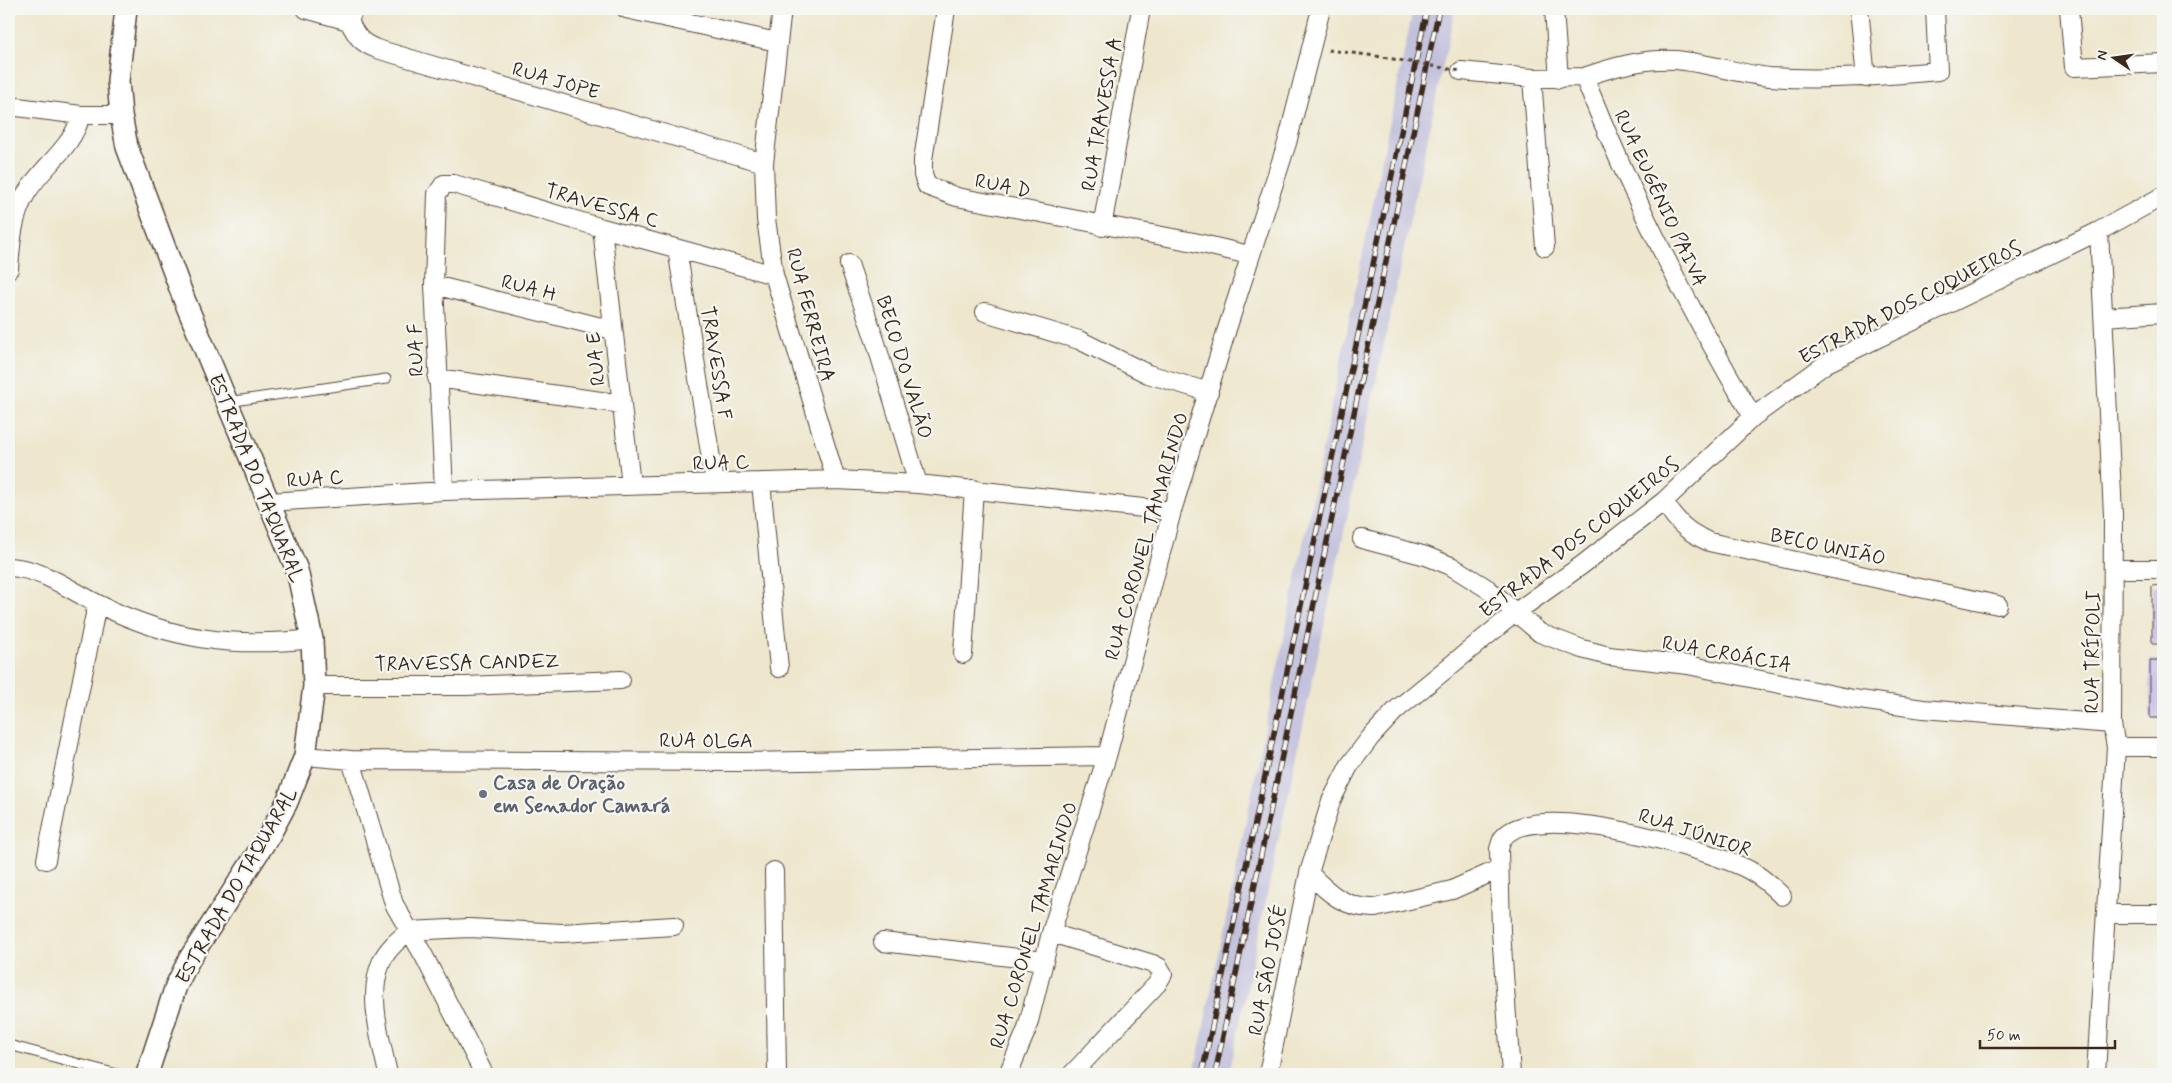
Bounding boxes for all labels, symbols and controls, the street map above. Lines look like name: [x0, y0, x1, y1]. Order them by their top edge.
north arrow: [2090, 32, 2140, 82]
street label: RUA TRAVESSA A: [1076, 35, 1129, 193]
text: N: [2092, 49, 2112, 62]
street label: RUA JOPE: [509, 56, 602, 107]
street label: RUA EUGÊNIO PAIVA: [1607, 106, 1712, 291]
street label: RUA D: [972, 168, 1033, 205]
street label: TRAVESSA C: [542, 177, 662, 236]
street label: ESTRADA DOS COQUEIROS: [1795, 235, 2027, 371]
street label: RUA FERREIRA: [779, 245, 840, 385]
street label: RUA H: [498, 269, 559, 308]
street label: BECO DO VALÃO: [869, 292, 938, 443]
street label: TRAVESSA F: [693, 304, 738, 422]
street label: RUA F: [402, 323, 431, 377]
street label: RUA E: [580, 330, 613, 387]
street label: ESTRADA DO TAQUARAL: [201, 370, 310, 587]
street label: RUA CORONEL TAMARINDO: [1099, 409, 1196, 663]
street label: RUA C: [692, 449, 750, 478]
street label: ESTRADA DOS COQUEIROS: [1474, 452, 1685, 625]
street label: RUA C: [286, 464, 344, 495]
street label: BECO UNIÃO: [1767, 522, 1888, 573]
street label: RUA TRÍPOLI: [2079, 590, 2108, 714]
street label: RUA CROÁCIA: [1660, 630, 1794, 679]
street label: TRAVESSA CANDEZ: [374, 648, 560, 679]
street label: RUA OLGA: [659, 728, 753, 755]
place label: Casa de Oração em Senador Camará: [493, 770, 670, 820]
street label: ESTRADA DO TAQUARAL: [170, 782, 305, 989]
marker: Casa de Oração em Senador Camará: [477, 788, 489, 800]
street label: RUA CORONEL TAMARINDO: [984, 799, 1085, 1052]
street label: RUA JÚNIOR: [1635, 802, 1754, 864]
street label: RUA SÃO JOSÉ: [1243, 903, 1294, 1038]
scale bar: [1980, 1018, 2114, 1050]
text: 50 m: [1987, 1026, 2021, 1046]

